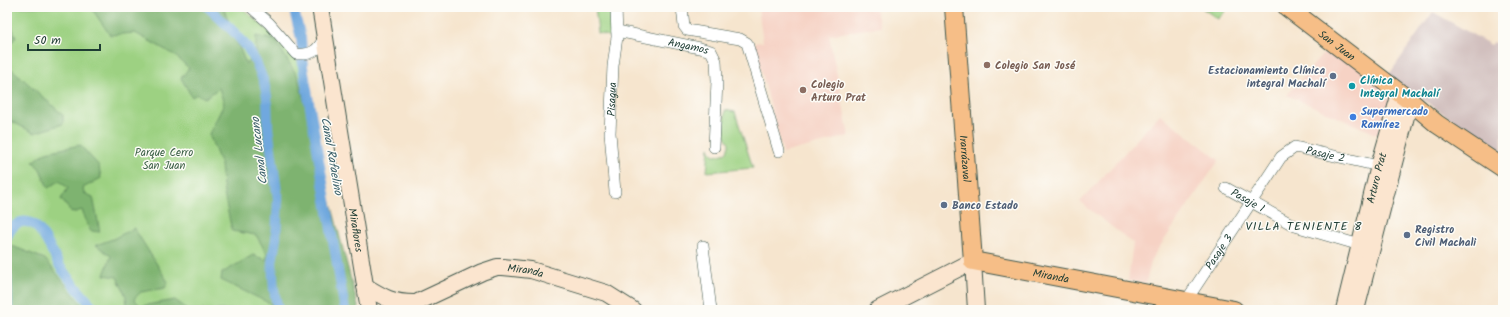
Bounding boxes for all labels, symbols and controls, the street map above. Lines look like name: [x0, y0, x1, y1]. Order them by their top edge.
scale bar: [28, 26, 100, 52]
street label: San Juan: [1314, 26, 1359, 66]
text: 50 m: [34, 31, 61, 50]
street label: Angamos: [666, 34, 711, 60]
place label: Colegio San José: [995, 57, 1076, 75]
marker: Colegio San José: [982, 60, 992, 70]
place label: Estacionamiento Clínica integral Machalí: [1208, 62, 1327, 93]
marker: Estacionamiento Clínica integral Machalí: [1328, 71, 1338, 81]
place label: Clínica Integral Machalí: [1360, 72, 1441, 103]
place label: Colegio Arturo Prat: [811, 76, 867, 107]
marker: Clínica Integral Machalí: [1347, 81, 1357, 91]
street label: Pisagua: [603, 82, 622, 117]
marker: Colegio Arturo Prat: [798, 85, 808, 95]
place label: Supermercado Ramírez: [1361, 103, 1428, 134]
marker: Supermercado Ramírez: [1348, 112, 1358, 122]
water label: Canal Lucano: [246, 115, 273, 186]
water label: Canal Rafaelino: [315, 116, 348, 198]
street label: Irarrázaval: [954, 134, 975, 183]
street label: Pasaje 2: [1304, 142, 1347, 168]
park label: Parque Cerro San Juan: [135, 144, 193, 175]
street label: Arturo Prat: [1362, 150, 1393, 206]
street label: Pasaje 1: [1227, 184, 1268, 218]
place label: Banco Estado: [952, 197, 1018, 215]
marker: Banco Estado: [939, 200, 949, 210]
street label: Miraflores: [343, 207, 368, 254]
district label: VILLA TENIENTE 8: [1245, 217, 1363, 236]
place label: Registro Civil Machali: [1415, 221, 1477, 252]
marker: Registro Civil Machali: [1402, 230, 1412, 240]
street label: Pasaje 3: [1201, 231, 1238, 274]
street label: Miranda: [506, 260, 546, 283]
street label: Miranda: [1031, 264, 1070, 289]

